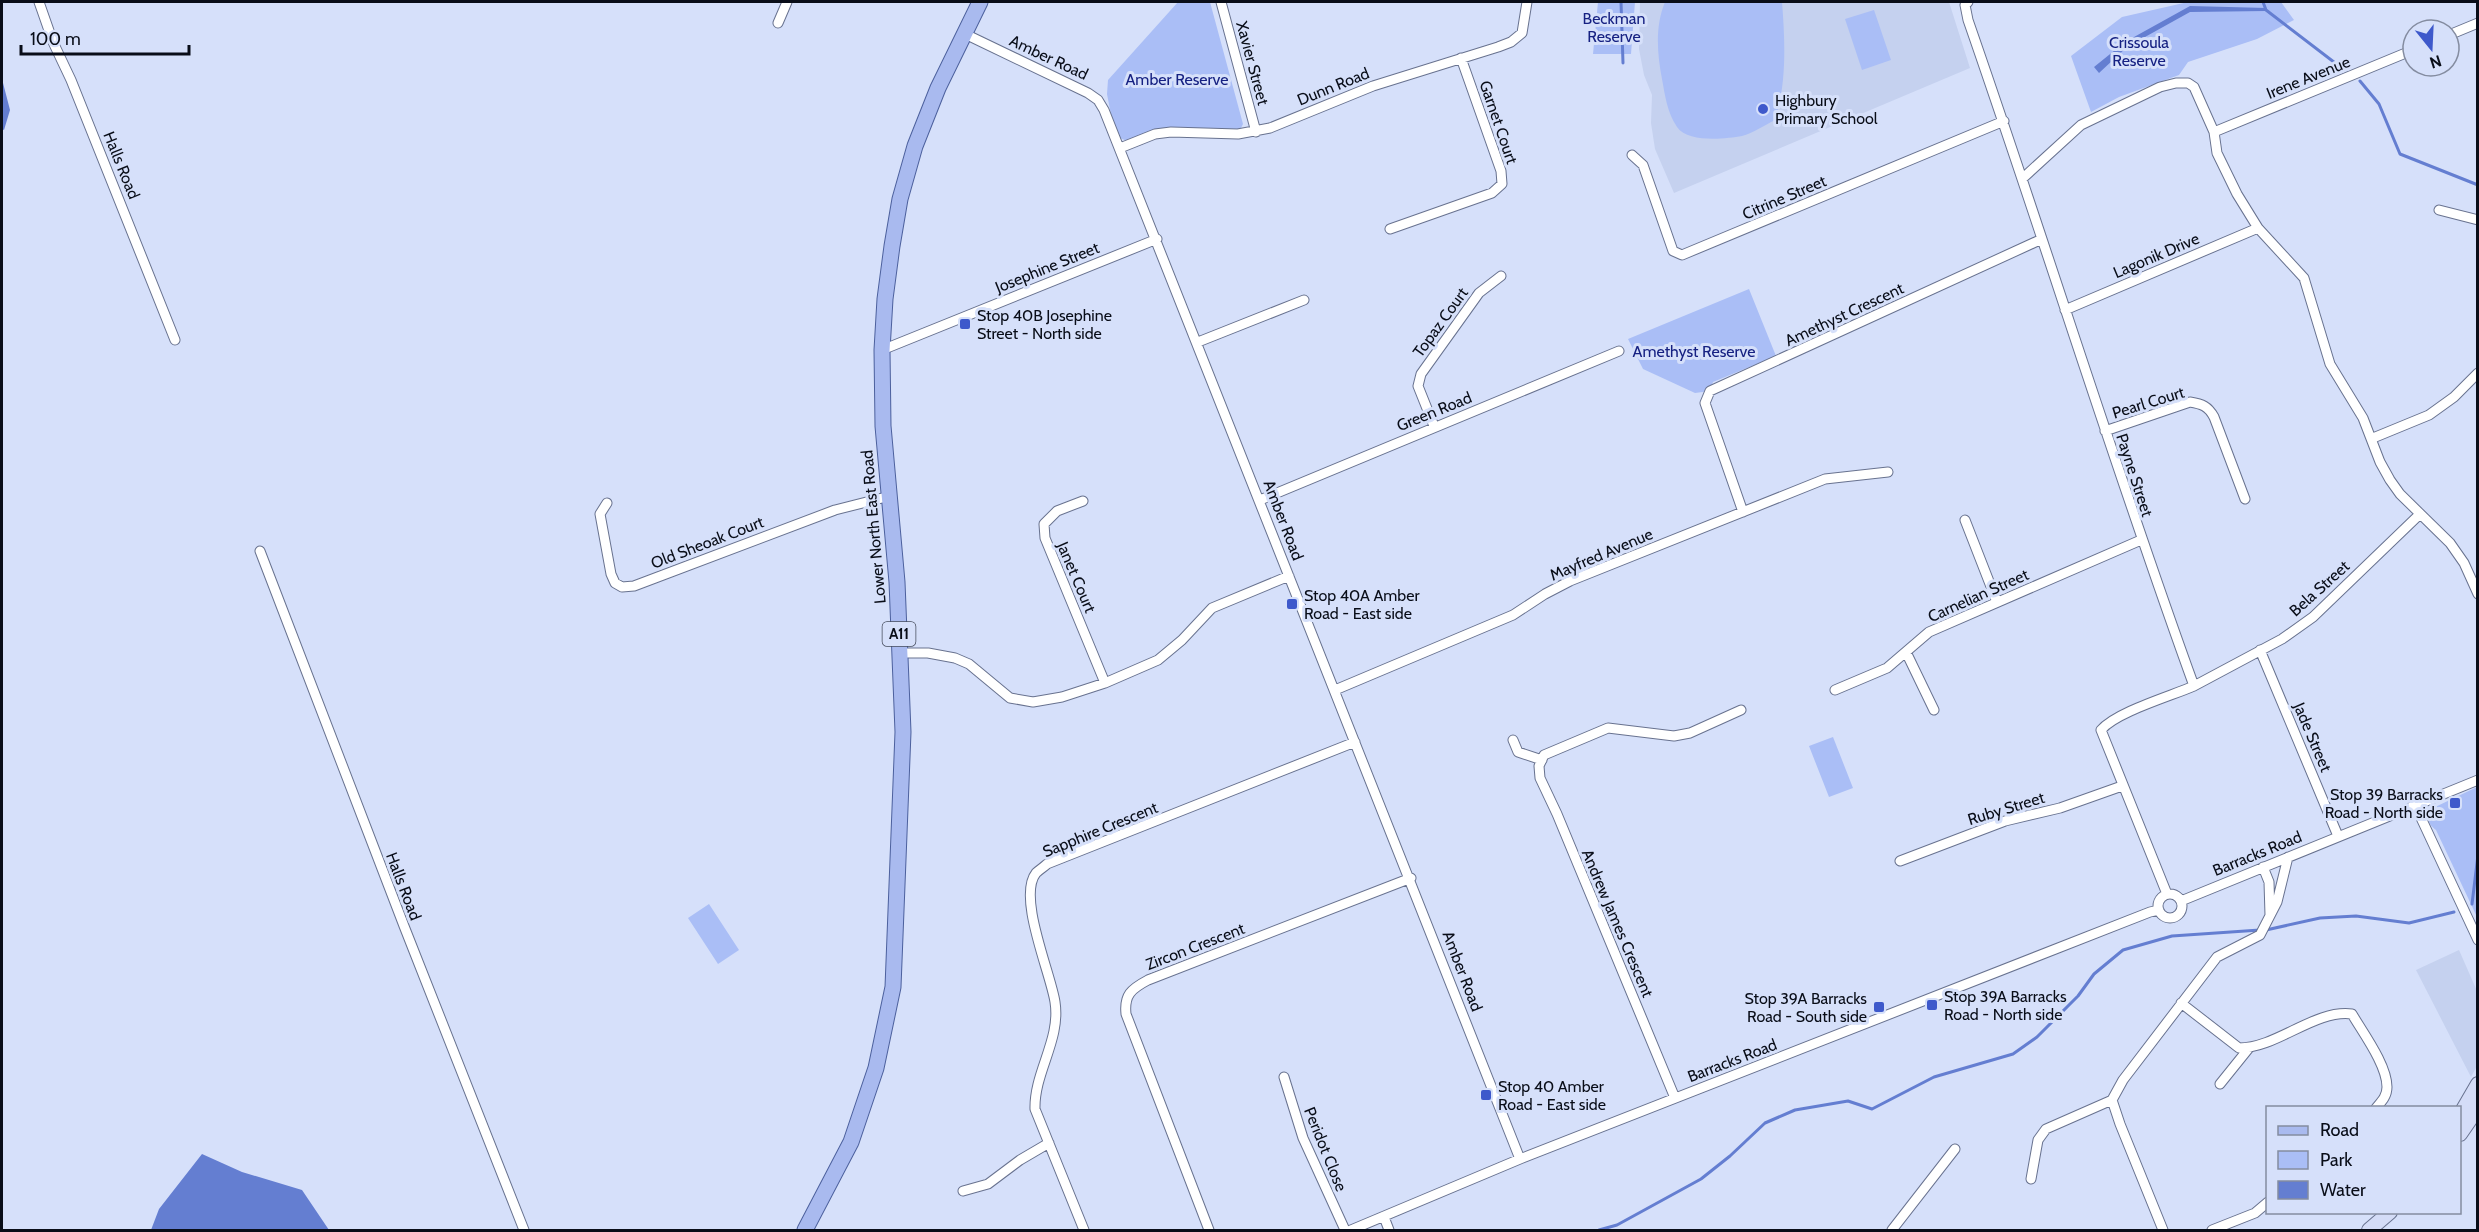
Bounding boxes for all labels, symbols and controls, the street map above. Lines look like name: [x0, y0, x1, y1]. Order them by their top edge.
park label: Beckman Reserve: [1583, 9, 1645, 46]
scale bar: [21, 18, 189, 56]
north arrow: [2401, 18, 2461, 78]
street label: Xavier Street: [1232, 19, 1273, 108]
text: 100 m: [30, 28, 81, 50]
street label: Amber Road: [1007, 31, 1091, 84]
park label: Crissoula Reserve: [2109, 33, 2169, 70]
text: N: [2427, 51, 2444, 73]
street label: Irene Avenue: [2264, 52, 2353, 103]
street label: Dunn Road: [1294, 63, 1372, 110]
park label: Amber Reserve: [1126, 70, 1228, 89]
street label: Garnet Court: [1475, 78, 1522, 167]
place label: Highbury Primary School: [1775, 91, 1878, 128]
marker: Highbury Primary School: [1756, 102, 1770, 116]
street label: Halls Road: [99, 129, 144, 202]
street label: Citrine Street: [1739, 171, 1830, 224]
street label: Lagonik Drive: [2110, 229, 2202, 282]
street label: Josephine Street: [992, 238, 1102, 297]
street label: Amethyst Crescent: [1782, 278, 1907, 350]
street label: Topaz Court: [1409, 283, 1472, 361]
place label: Stop 40B Josephine Street - North side: [977, 306, 1112, 343]
marker: Stop 40B Josephine Street - North side: [958, 317, 972, 331]
park label: Amethyst Reserve: [1633, 342, 1755, 361]
street label: Pearl Court: [2110, 382, 2187, 422]
street label: Green Road: [1394, 388, 1474, 435]
street label: Payne Street: [2112, 431, 2157, 520]
street label: Lower North East Road: [857, 449, 890, 605]
street label: Amber Road: [1260, 477, 1308, 563]
street label: Old Sheoak Court: [648, 512, 767, 573]
street label: Mayfred Avenue: [1547, 524, 1655, 585]
street label: Janet Court: [1053, 538, 1100, 616]
street label: Bela Street: [2286, 556, 2354, 620]
street label: Carnelian Street: [1925, 565, 2032, 626]
place label: Stop 40A Amber Road - East side: [1304, 586, 1420, 623]
marker: Stop 40A Amber Road - East side: [1285, 597, 1299, 611]
road number: A11: [882, 622, 916, 646]
street label: Jade Street: [2289, 699, 2336, 775]
place label: Stop 39 Barracks Road - North side: [2325, 785, 2443, 822]
street label: Ruby Street: [1965, 788, 2047, 829]
marker: Stop 39 Barracks Road - North side: [2448, 796, 2462, 810]
street label: Sapphire Crescent: [1040, 797, 1161, 861]
street label: Barracks Road: [2210, 827, 2304, 880]
street label: Andrew James Crescent: [1578, 846, 1658, 1001]
street label: Halls Road: [382, 849, 425, 923]
street label: Zircon Crescent: [1143, 919, 1248, 974]
street label: Amber Road: [1439, 928, 1487, 1014]
place label: Stop 39A Barracks Road - North side: [1944, 987, 2067, 1024]
place label: Stop 39A Barracks Road - South side: [1744, 989, 1867, 1026]
marker: Stop 39A Barracks Road - North side: [1925, 998, 1939, 1012]
marker: Stop 39A Barracks Road - South side: [1872, 1000, 1886, 1014]
street label: Barracks Road: [1685, 1035, 1780, 1086]
place label: Stop 40 Amber Road - East side: [1498, 1077, 1606, 1114]
marker: Stop 40 Amber Road - East side: [1479, 1088, 1493, 1102]
street label: Peridot Close: [1300, 1104, 1351, 1194]
legend: [2266, 1106, 2461, 1214]
text: Road: [2320, 1119, 2359, 1141]
text: Park: [2320, 1149, 2353, 1171]
text: Water: [2320, 1179, 2366, 1201]

